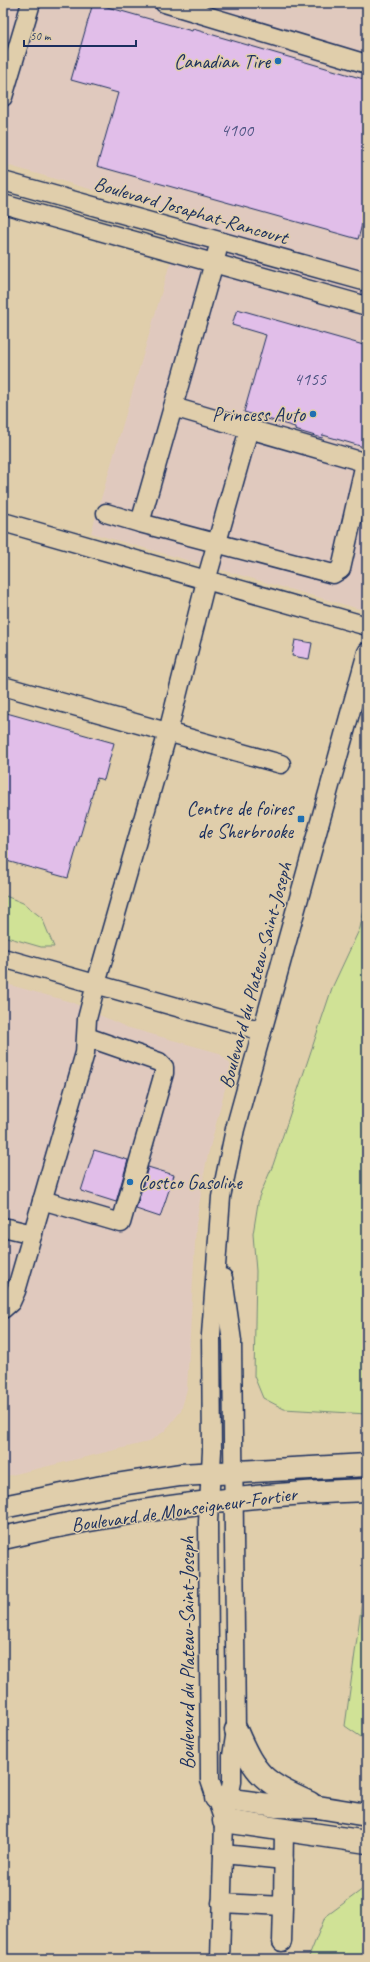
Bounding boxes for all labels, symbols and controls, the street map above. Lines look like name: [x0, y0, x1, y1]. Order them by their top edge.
scale bar: [24, 22, 136, 48]
text: 50 m: [30, 28, 52, 44]
place label: Canadian Tire: [174, 49, 271, 74]
marker: Canadian Tire: [273, 56, 283, 66]
house number: 4100: [221, 119, 255, 141]
street label: Boulevard Josaphat-Rancourt: [91, 171, 293, 251]
house number: 4155: [294, 368, 327, 390]
place label: Princess Auto: [212, 402, 306, 427]
marker: Princess Auto: [308, 409, 318, 419]
place label: Centre de foires de Sherbrooke: [187, 796, 295, 844]
marker: Centre de foires de Sherbrooke: [296, 814, 306, 824]
street label: Boulevard du Plateau-Saint-Joseph: [213, 858, 298, 1091]
place label: Costco Gasoline: [138, 1170, 243, 1195]
marker: Costco Gasoline: [125, 1177, 135, 1187]
street label: Boulevard de Monseigneur-Fortier: [70, 1481, 300, 1538]
street label: Boulevard du Plateau-Saint-Joseph: [175, 1536, 200, 1770]

